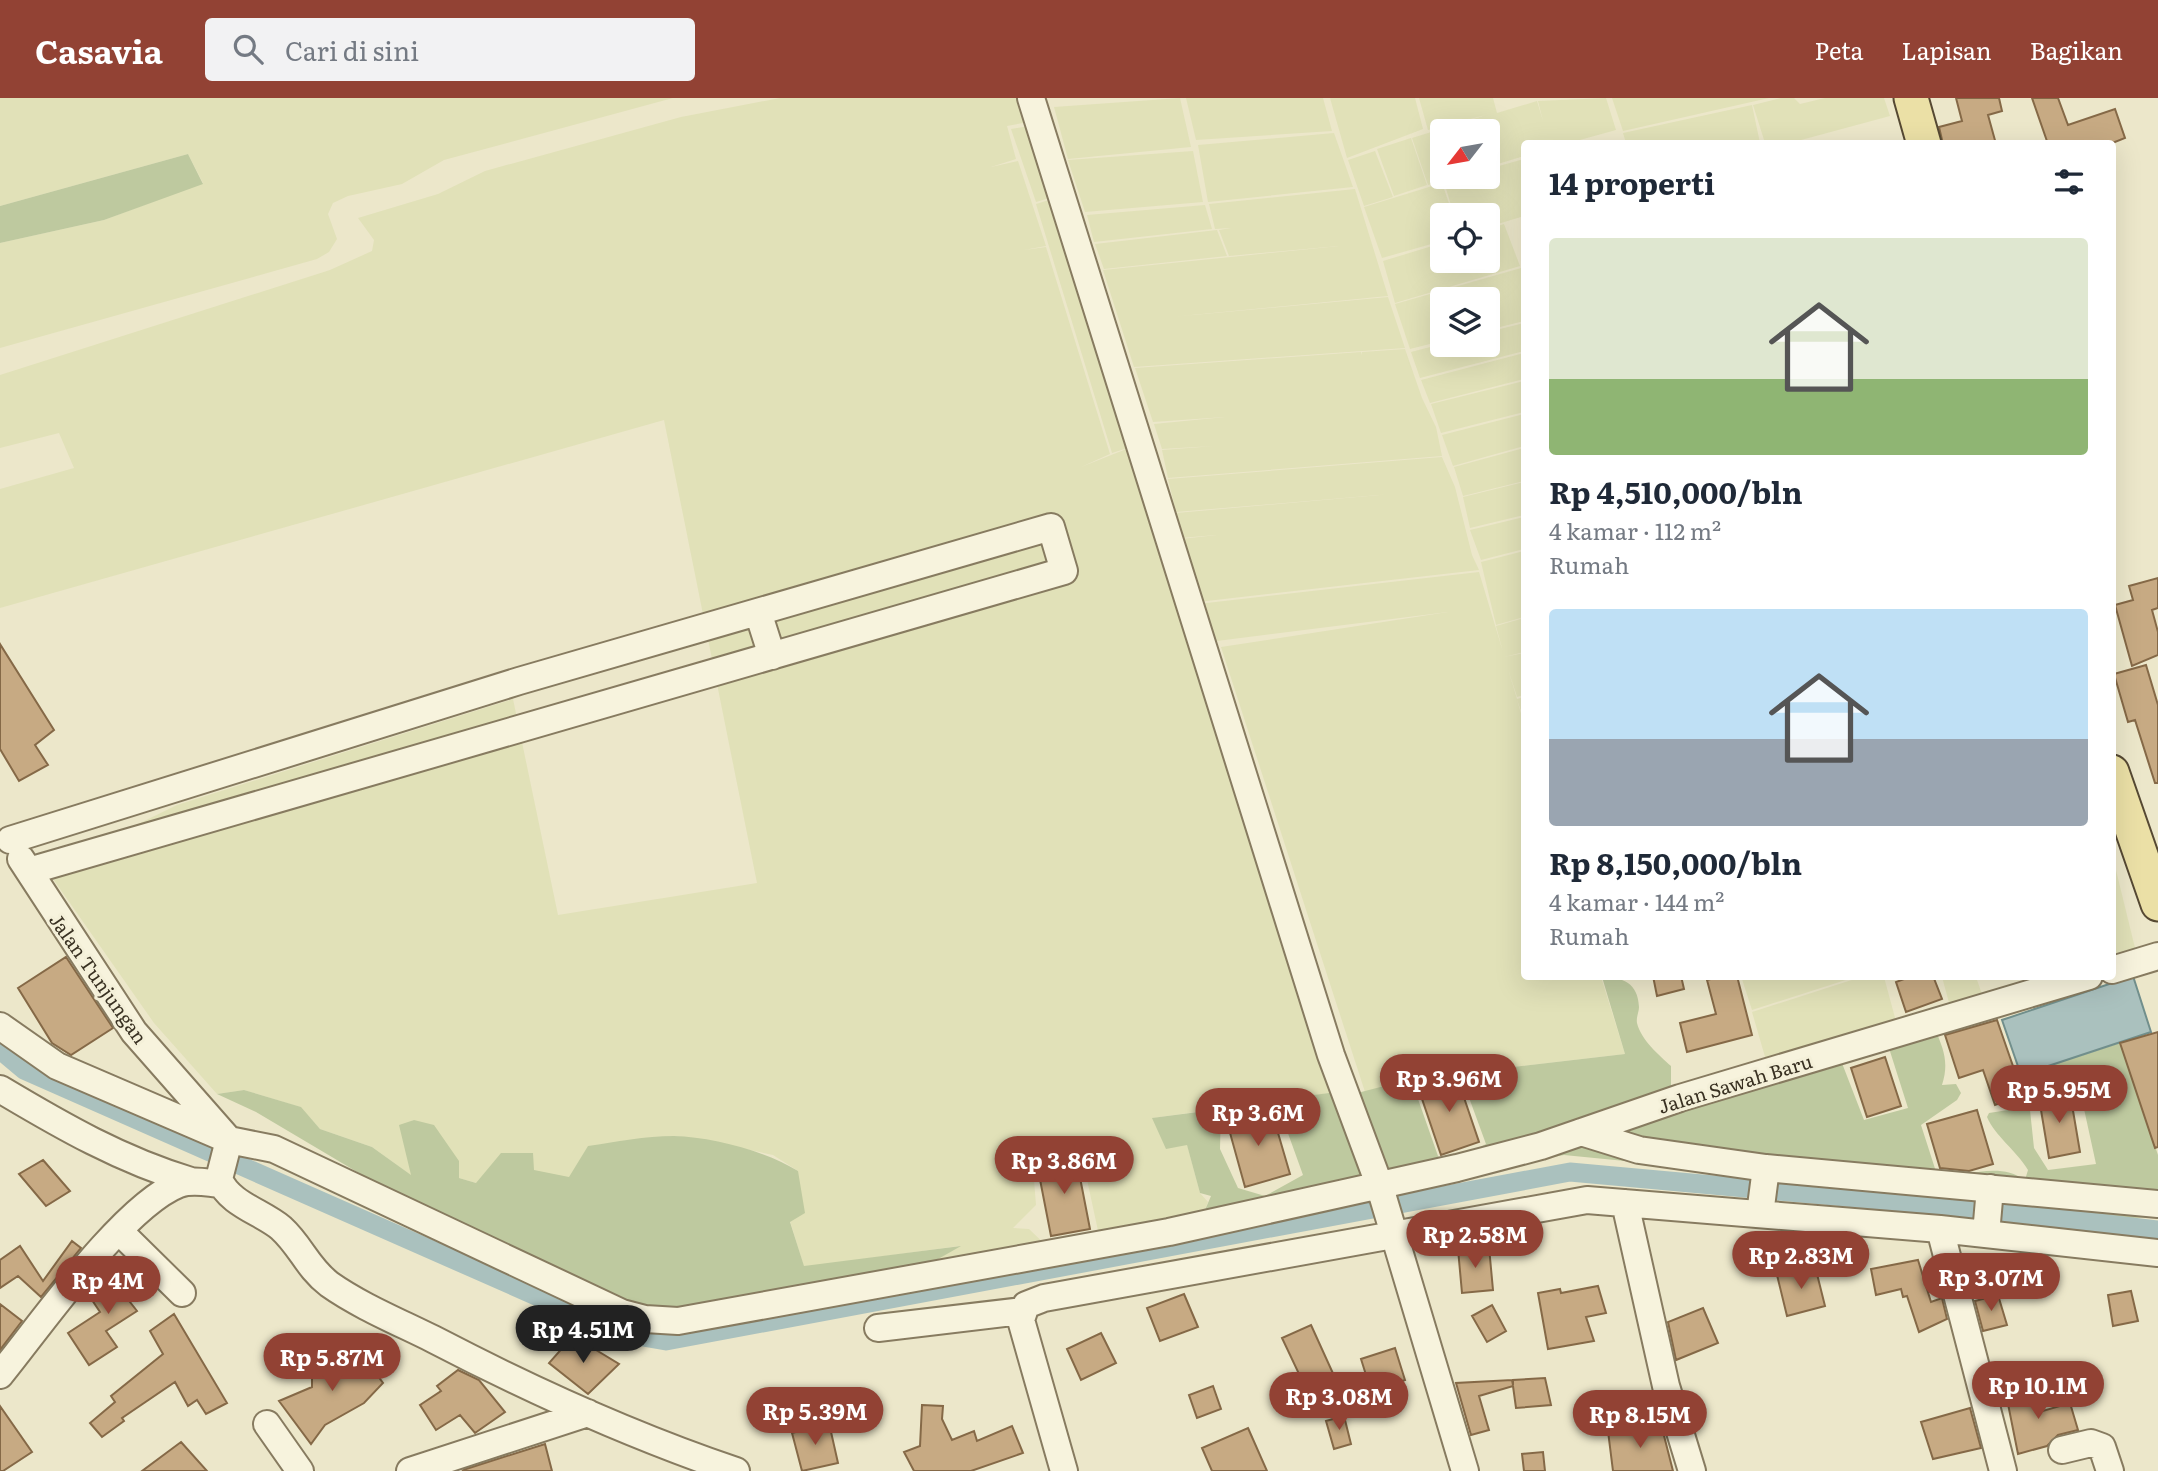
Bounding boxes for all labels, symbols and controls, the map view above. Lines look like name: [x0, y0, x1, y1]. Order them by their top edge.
search box: [205, 18, 695, 81]
text: Casavia: [35, 25, 163, 74]
icon: search: [229, 30, 267, 68]
text: Cari di sini: [285, 30, 419, 69]
text: Peta: [1814, 32, 1863, 67]
text: Lapisan: [1901, 32, 1992, 67]
text: Bagikan: [2030, 32, 2123, 67]
north arrow: [1430, 119, 1500, 189]
map controls: [1430, 119, 1500, 357]
text: 14 properti: [1549, 160, 1715, 204]
icon: filters: [2050, 163, 2088, 201]
button: locate: [1430, 203, 1500, 273]
icon: home: [1756, 284, 1882, 410]
button: layers: [1430, 287, 1500, 357]
text: Rp 4,510,000/bln: [1549, 469, 1803, 513]
text: 4 kamar · 112 m²: [1549, 513, 1721, 547]
text: Rumah: [1549, 547, 1629, 581]
icon: home: [1756, 655, 1882, 781]
text: Rp 8,150,000/bln: [1549, 840, 1802, 884]
text: 4 kamar · 144 m²: [1549, 884, 1725, 918]
street label: Jalan Tunjungan: [43, 907, 155, 1049]
text: Rumah: [1549, 918, 1629, 952]
street label: Jalan Sawah Baru: [1654, 1046, 1816, 1120]
pin: Rp 3.96M: [1377, 1054, 1521, 1114]
text: Rp 3.96M: [1396, 1060, 1502, 1094]
pin: Rp 5.95M: [1987, 1066, 2131, 1125]
text: Rp 5.95M: [2007, 1071, 2111, 1105]
pin: Rp 3.6M: [1193, 1088, 1323, 1148]
text: Rp 3.6M: [1211, 1094, 1305, 1128]
pin: Rp 3.86M: [992, 1136, 1136, 1196]
text: Rp 3.86M: [1011, 1142, 1117, 1176]
pin: Rp 2.58M: [1403, 1210, 1547, 1270]
text: Rp 2.58M: [1422, 1216, 1528, 1250]
pin: Rp 2.83M: [1729, 1232, 1873, 1291]
text: Rp 2.83M: [1748, 1237, 1854, 1271]
pin: Rp 3.07M: [1919, 1254, 2063, 1313]
pin: Rp 4M: [59, 1256, 157, 1316]
text: Rp 3.07M: [1938, 1259, 2044, 1293]
text: Rp 4M: [71, 1262, 145, 1296]
pin: Rp 4.51M: [511, 1306, 655, 1365]
text: Rp 4.51M: [532, 1311, 634, 1345]
pin: Rp 5.87M: [260, 1334, 404, 1393]
text: Rp 5.87M: [280, 1339, 384, 1373]
pin: Rp 10.1M: [1966, 1362, 2110, 1421]
text: Rp 10.1M: [1988, 1367, 2088, 1401]
pin: Rp 3.08M: [1267, 1372, 1411, 1432]
text: Rp 3.08M: [1285, 1378, 1393, 1412]
pin: Rp 5.39M: [743, 1388, 887, 1447]
pin: Rp 8.15M: [1568, 1390, 1712, 1450]
text: Rp 5.39M: [762, 1393, 868, 1427]
text: Rp 8.15M: [1589, 1396, 1691, 1430]

